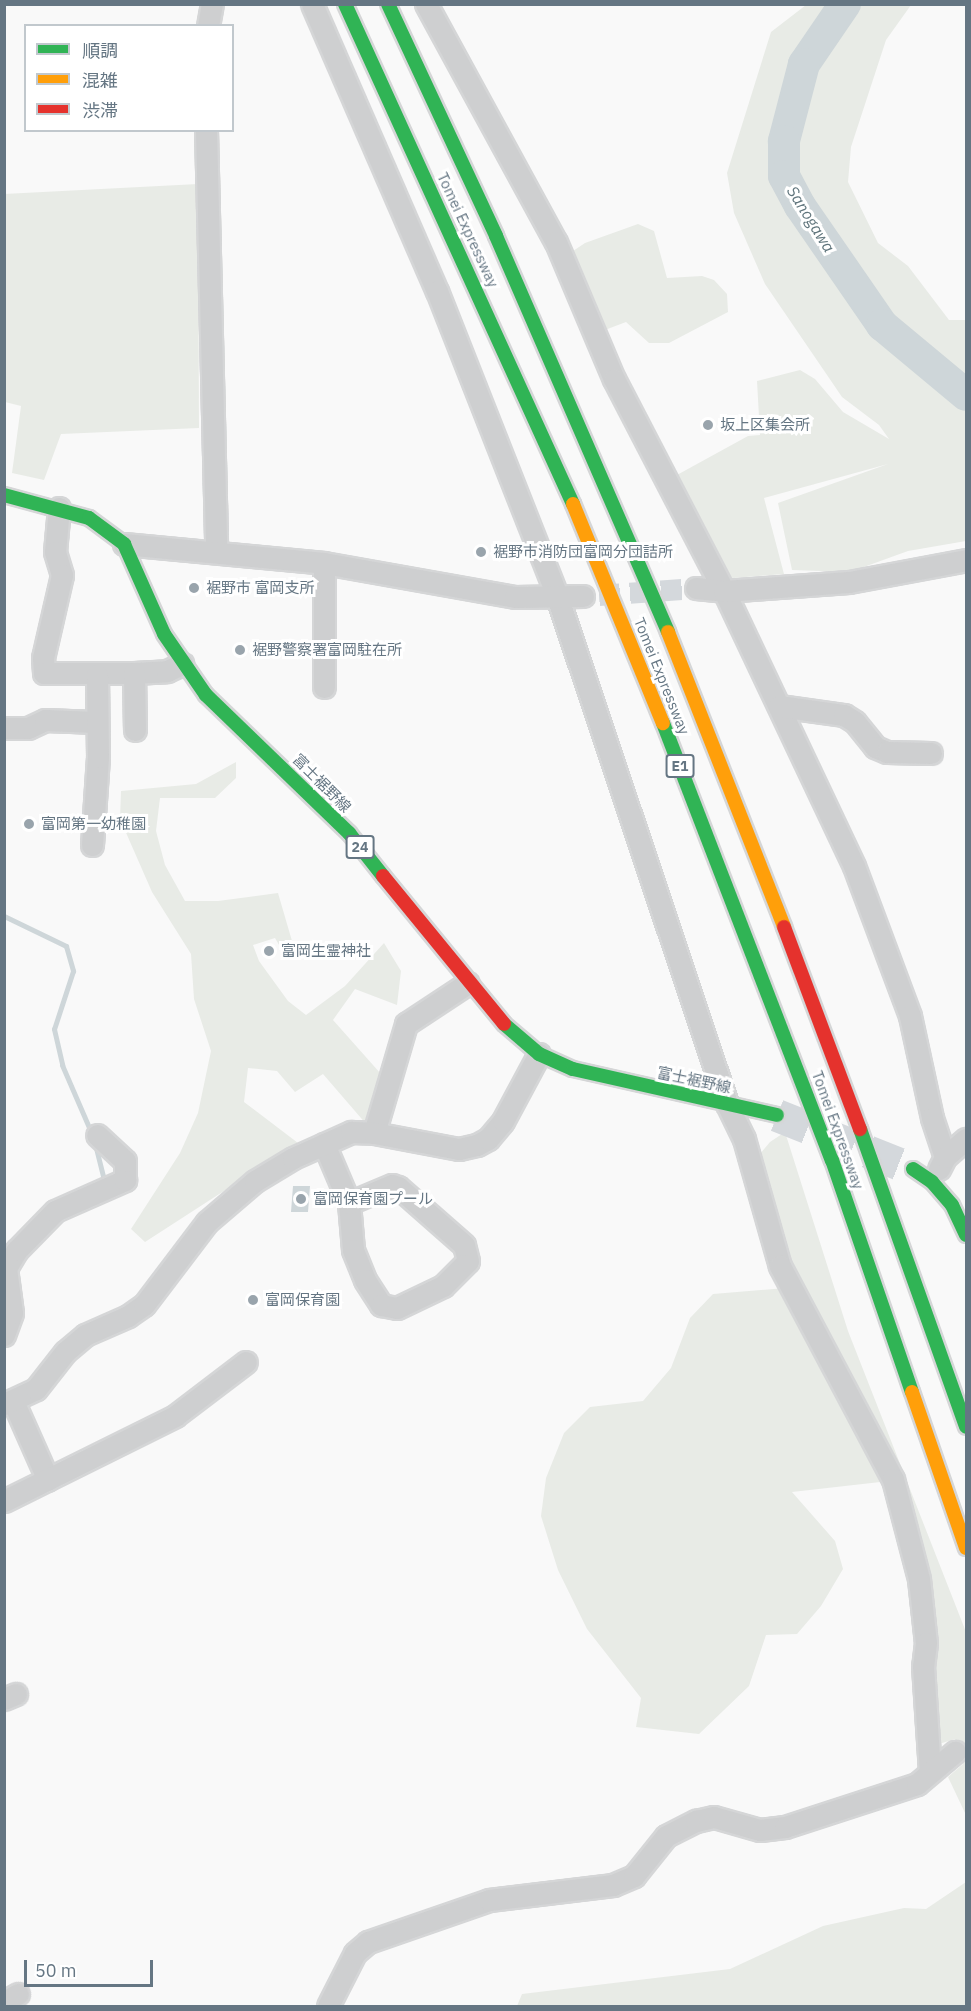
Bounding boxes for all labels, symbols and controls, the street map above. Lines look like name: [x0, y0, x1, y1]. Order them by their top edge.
legend: [24, 24, 234, 132]
text: 順調: [82, 39, 118, 62]
text: 混雑: [82, 69, 118, 92]
text: 渋滞: [82, 99, 118, 122]
street label: Tomei Expressway: [434, 170, 502, 290]
water label: Sanogawa: [783, 182, 839, 256]
place label: 坂上区集会所: [720, 416, 810, 434]
marker: 坂上区集会所: [701, 418, 715, 432]
place label: 裾野市消防団富岡分団詰所: [493, 543, 673, 561]
marker: 裾野市消防団富岡分団詰所: [474, 545, 488, 559]
place label: 裾野市 富岡支所: [206, 579, 315, 597]
marker: 裾野市 富岡支所: [187, 581, 201, 595]
street label: Tomei Expressway: [630, 615, 694, 737]
place label: 裾野警察署富岡駐在所: [252, 641, 402, 659]
marker: 裾野警察署富岡駐在所: [233, 643, 247, 657]
street label: 富士裾野線: [289, 750, 355, 816]
road number: E1: [665, 755, 695, 777]
place label: 富岡第一幼稚園: [41, 815, 146, 833]
marker: 富岡第一幼稚園: [22, 817, 36, 831]
road number: 24: [345, 836, 375, 858]
place label: 富岡生霊神社: [281, 942, 371, 960]
marker: 富岡生霊神社: [262, 944, 276, 958]
street label: 富士裾野線: [655, 1063, 733, 1097]
street label: Tomei Expressway: [808, 1068, 868, 1192]
place label: 富岡保育園プール: [313, 1190, 433, 1208]
marker: 富岡保育園プール: [294, 1192, 308, 1206]
place label: 富岡保育園: [265, 1291, 340, 1309]
marker: 富岡保育園: [246, 1293, 260, 1307]
scale bar: [27, 1948, 156, 1986]
text: 50 m: [35, 1959, 77, 1982]

